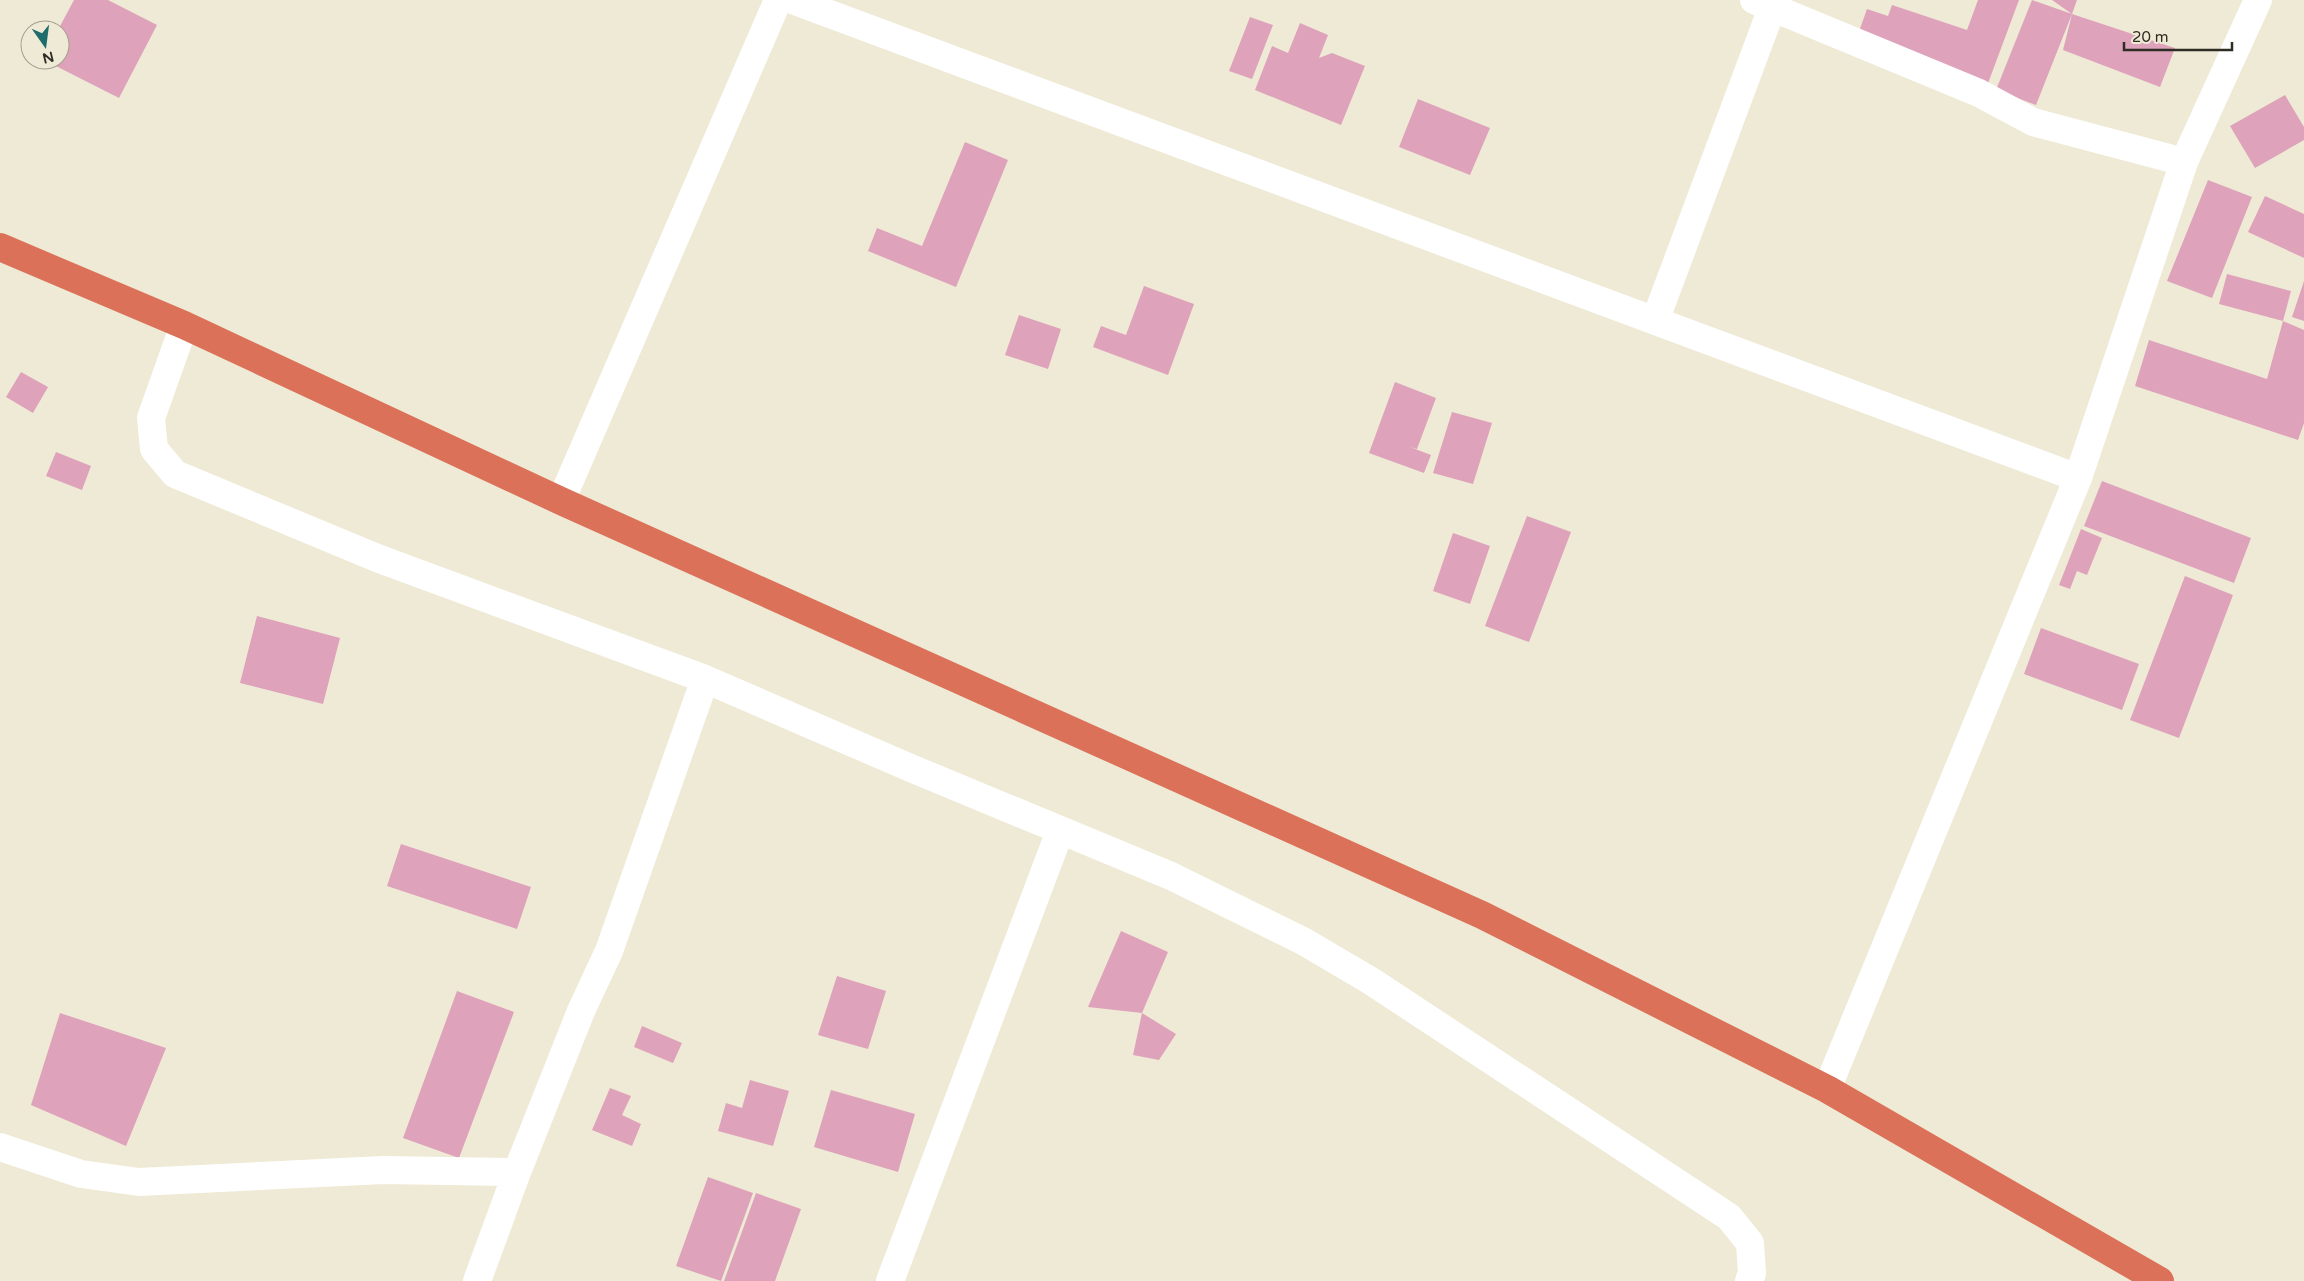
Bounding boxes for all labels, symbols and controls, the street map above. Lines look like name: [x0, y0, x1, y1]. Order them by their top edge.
north arrow: [20, 20, 70, 70]
scale bar: [2124, 20, 2232, 52]
text: 20 m: [2132, 28, 2169, 46]
text: N: [41, 48, 56, 67]

